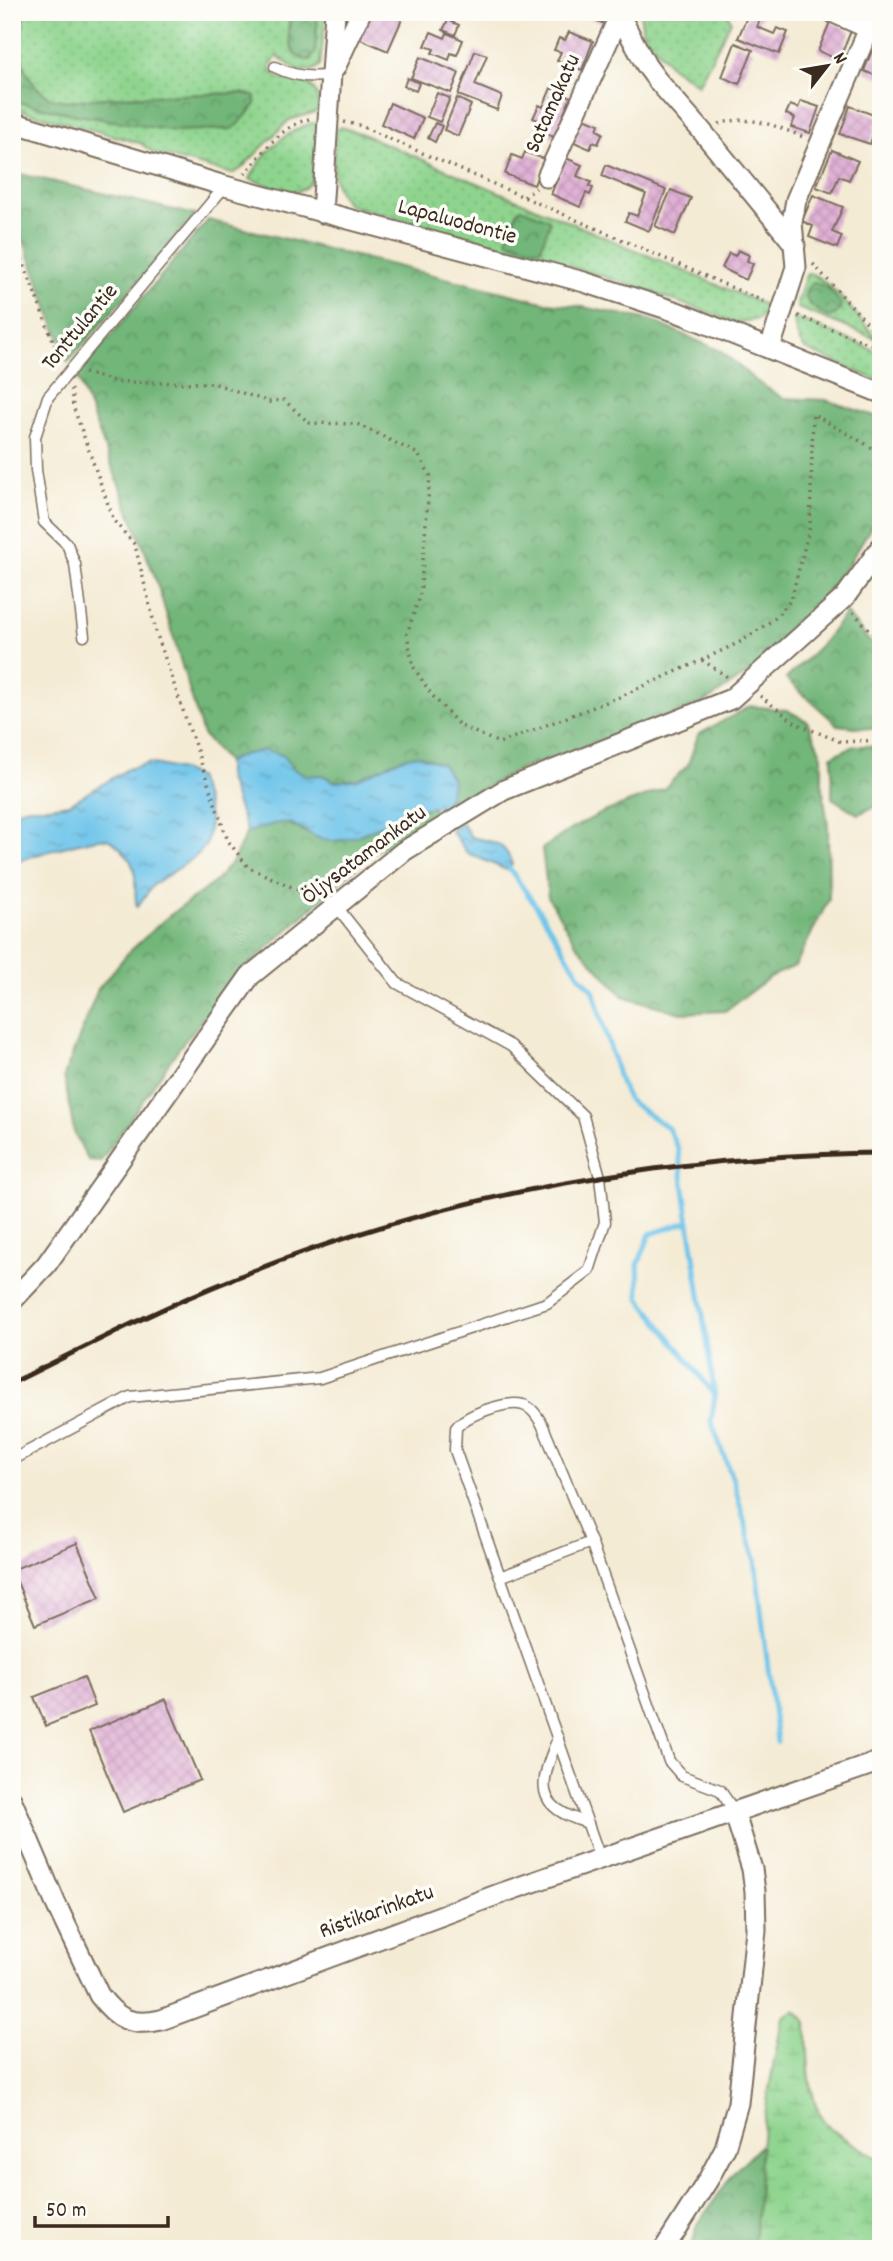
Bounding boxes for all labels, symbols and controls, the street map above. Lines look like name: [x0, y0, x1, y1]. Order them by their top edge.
north arrow: [792, 32, 862, 102]
text: N: [825, 48, 853, 70]
street label: Satamakatu: [517, 49, 591, 159]
street label: Lapaluodontie: [394, 191, 520, 255]
street label: Tonttulantie: [35, 277, 127, 379]
street label: Öljysatamankatu: [296, 798, 434, 914]
street label: Ristikarinkatu: [315, 1877, 439, 1949]
scale bar: [35, 2184, 168, 2228]
text: 50 m: [46, 2197, 86, 2227]

